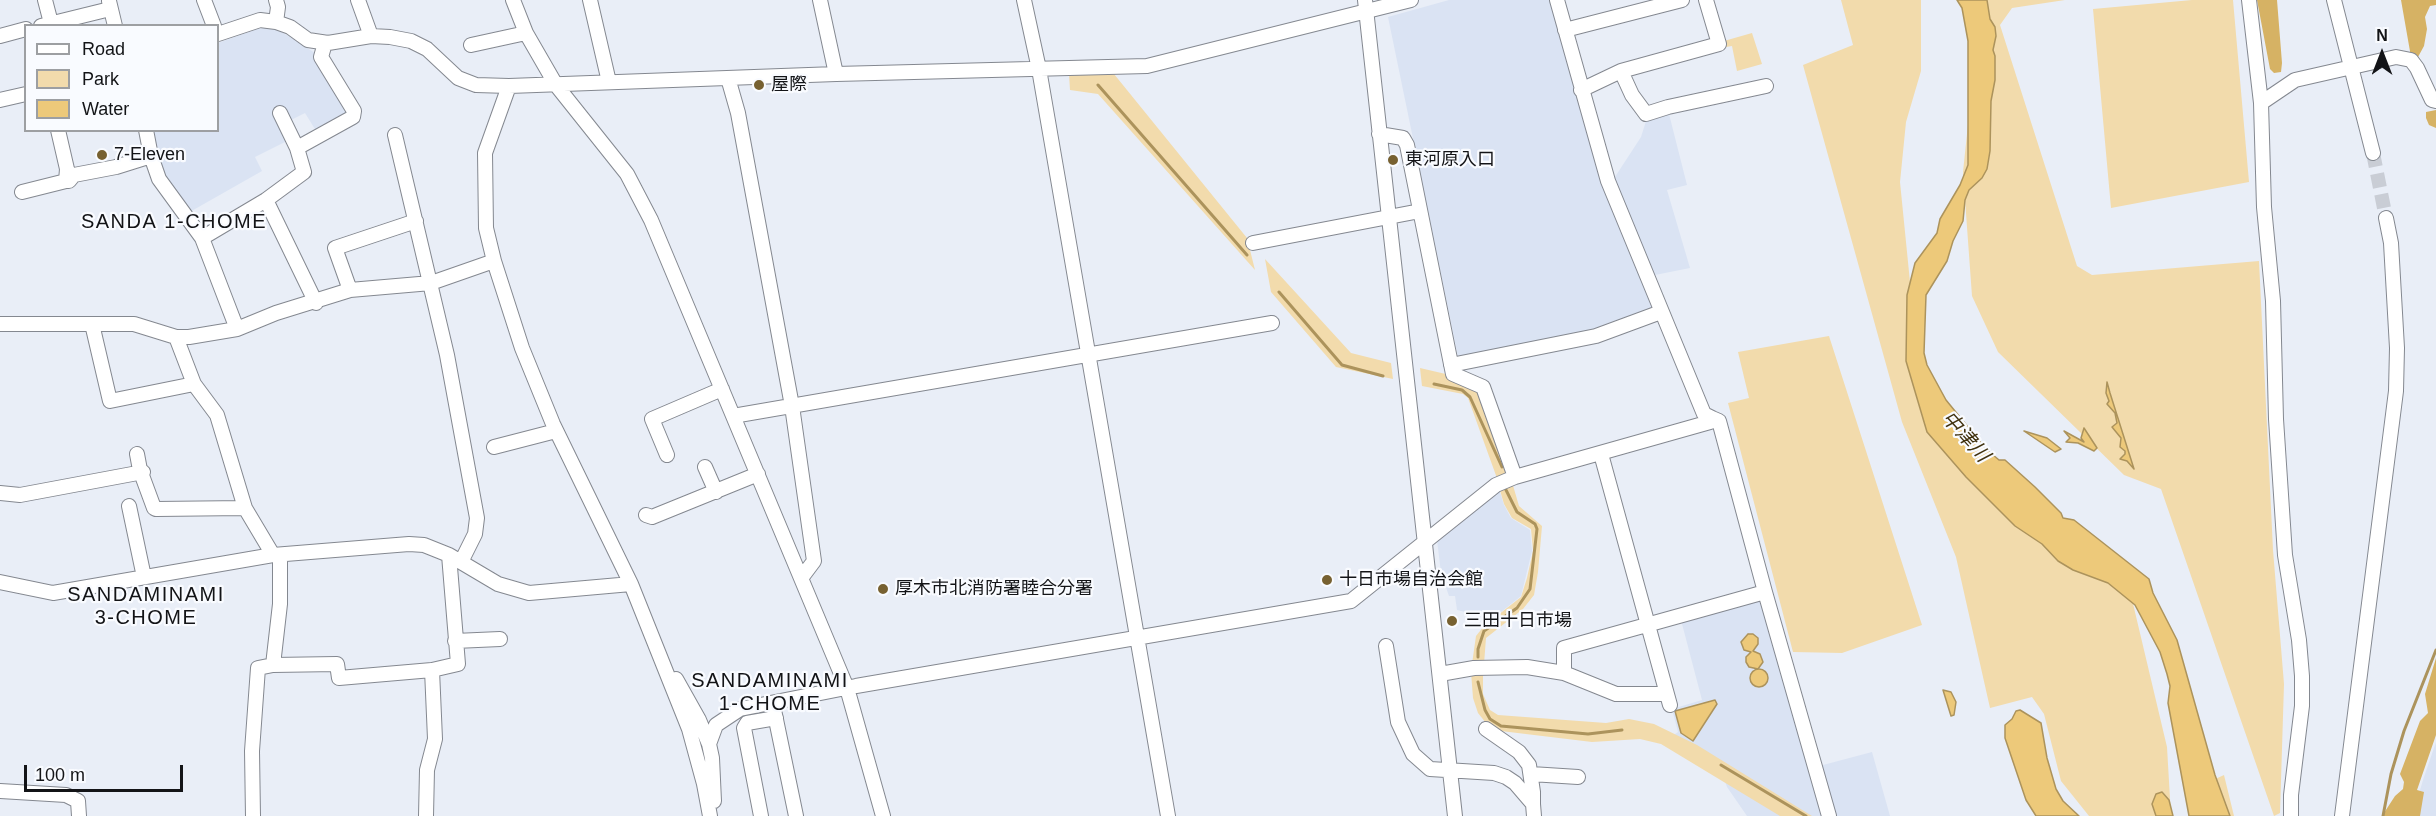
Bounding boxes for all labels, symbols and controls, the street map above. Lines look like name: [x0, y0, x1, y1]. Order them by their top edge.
legend: [24, 24, 219, 132]
north arrow: [2352, 24, 2412, 84]
text: N: [2376, 27, 2388, 44]
text: Road: [82, 39, 125, 59]
text: Park: [82, 69, 119, 89]
place label: 屋際: [771, 74, 807, 96]
marker: 屋際: [752, 78, 766, 92]
text: Water: [82, 99, 129, 119]
place label: 7-Eleven: [114, 144, 185, 166]
marker: 7-Eleven: [95, 148, 109, 162]
place label: 東河原入口: [1405, 149, 1495, 171]
marker: 東河原入口: [1386, 153, 1400, 167]
district label: SANDA 1-CHOME: [81, 210, 267, 234]
water label: 中津川: [1936, 407, 1994, 467]
place label: 十日市場自治会館: [1339, 569, 1483, 591]
marker: 十日市場自治会館: [1320, 573, 1334, 587]
place label: 厚木市北消防署睦合分署: [895, 578, 1093, 600]
marker: 厚木市北消防署睦合分署: [876, 582, 890, 596]
district label: SANDAMINAMI 3-CHOME: [67, 583, 225, 630]
place label: 三田十日市場: [1464, 610, 1572, 632]
marker: 三田十日市場: [1445, 614, 1459, 628]
district label: SANDAMINAMI 1-CHOME: [691, 669, 849, 716]
scale bar: [27, 753, 186, 791]
text: 100 m: [35, 765, 85, 785]

